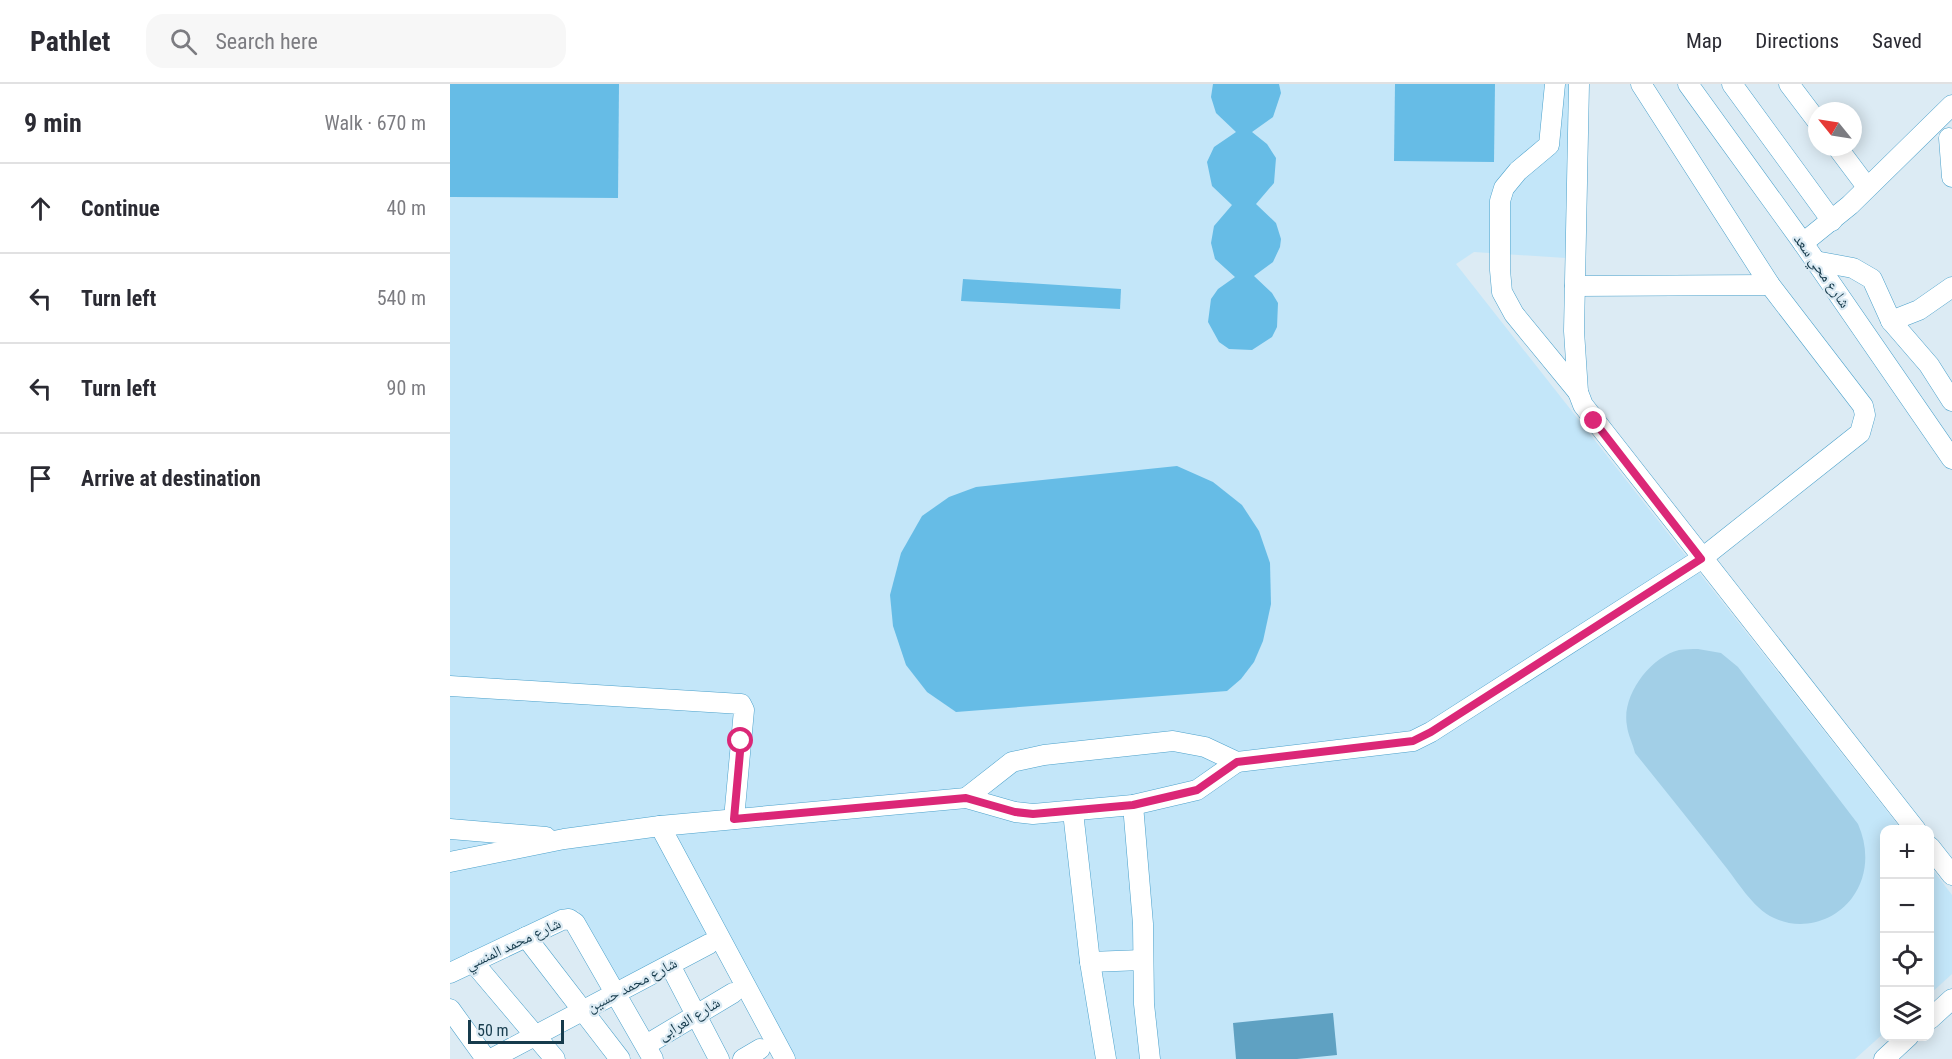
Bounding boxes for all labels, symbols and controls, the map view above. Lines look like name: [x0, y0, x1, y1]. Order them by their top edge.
search box: [146, 14, 566, 68]
text: Pathlet: [30, 25, 110, 58]
icon: search: [167, 25, 200, 58]
text: Search here: [215, 29, 318, 54]
text: Map: [1686, 29, 1722, 53]
text: Directions: [1755, 29, 1839, 53]
text: Saved: [1872, 29, 1922, 53]
north arrow: [1808, 102, 1862, 156]
text: 9 min: [24, 108, 82, 138]
text: Walk · 670 m: [325, 111, 426, 135]
icon: ahead: [24, 192, 57, 225]
text: Continue: [81, 196, 160, 221]
text: 40 m: [387, 196, 426, 220]
street label: شارع محي سعد: [1788, 231, 1854, 313]
icon: left: [24, 282, 57, 315]
text: Turn left: [81, 286, 156, 311]
text: 540 m: [377, 286, 426, 310]
icon: left: [24, 372, 57, 405]
text: Turn left: [81, 376, 156, 401]
text: 90 m: [387, 376, 426, 400]
route end: [1580, 407, 1606, 433]
icon: arrive: [24, 462, 57, 495]
text: Arrive at destination: [81, 466, 261, 491]
route start: [727, 727, 753, 753]
map controls: [1880, 825, 1934, 1041]
button: +: [1880, 825, 1934, 879]
button: −: [1880, 879, 1934, 933]
street label: شارع محمد المنسي: [462, 914, 565, 976]
button: locate: [1880, 933, 1934, 987]
street label: شارع محمد حسين: [584, 954, 681, 1017]
button: layers: [1880, 987, 1934, 1041]
street label: شارع العرابى: [655, 993, 724, 1045]
scale bar: [468, 1017, 564, 1044]
text: 50 m: [477, 1021, 509, 1040]

